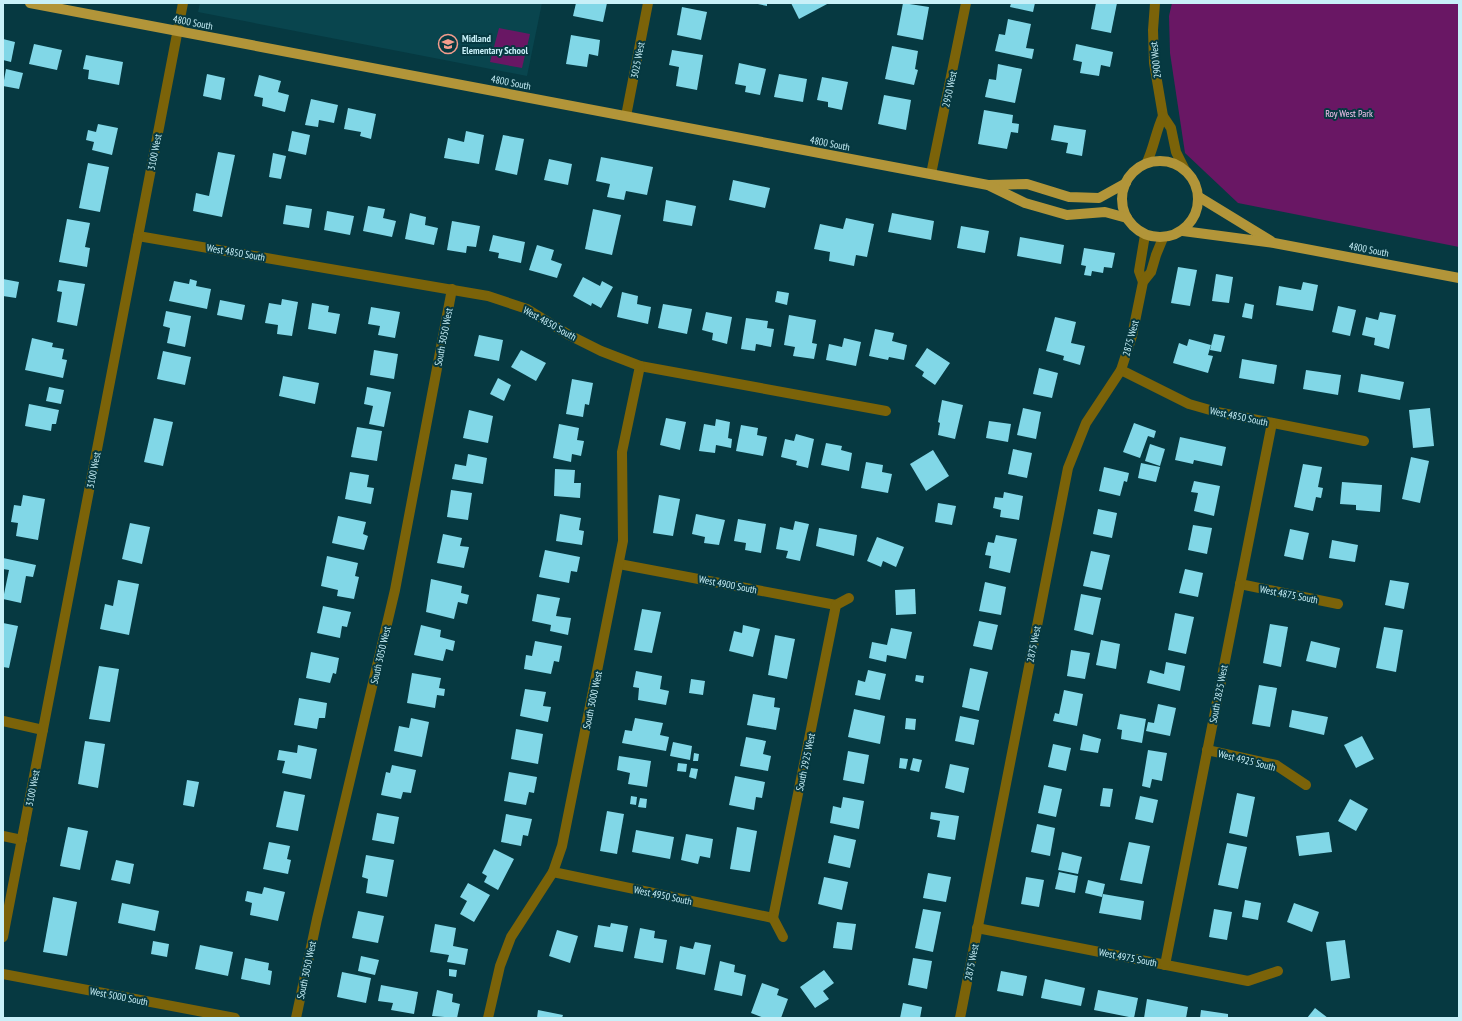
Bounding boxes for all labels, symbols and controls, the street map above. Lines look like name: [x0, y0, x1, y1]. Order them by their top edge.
street label: 4800 South: [172, 12, 214, 33]
place label: Midland Elementary School: [462, 32, 528, 57]
school or university icon: Midland Elementary School: [437, 33, 459, 55]
street label: 3025 West: [628, 41, 647, 79]
street label: 2900 West: [1147, 41, 1164, 79]
street label: 2950 West: [939, 70, 960, 108]
street label: 4800 South: [490, 72, 532, 93]
park label: Roy West Park: [1325, 107, 1373, 120]
street label: 3100 West: [145, 133, 164, 171]
street label: 4800 South: [809, 133, 851, 154]
street label: 4800 South: [1348, 239, 1390, 260]
street label: West 4850 South: [206, 241, 266, 264]
street label: West 4850 South: [521, 303, 579, 343]
street label: South 3050 West: [432, 307, 456, 367]
street label: 2875 West: [1119, 319, 1142, 357]
street label: West 4850 South: [1209, 404, 1269, 429]
street label: 3100 West: [84, 451, 103, 489]
street label: West 4900 South: [698, 572, 758, 596]
street label: West 4875 South: [1259, 582, 1319, 606]
street label: South 3050 West: [368, 625, 393, 685]
street label: 2875 West: [1024, 625, 1043, 663]
street label: South 2825 West: [1207, 664, 1231, 724]
street label: South 3000 West: [580, 670, 605, 730]
street label: South 2925 West: [793, 732, 818, 792]
street label: West 4925 South: [1217, 747, 1277, 774]
street label: 3100 West: [23, 769, 42, 807]
street label: West 4950 South: [633, 883, 693, 908]
street label: South 3050 West: [294, 940, 319, 1000]
street label: 2875 West: [962, 943, 981, 981]
street label: West 4975 South: [1098, 945, 1158, 969]
street label: West 5000 South: [89, 984, 149, 1008]

